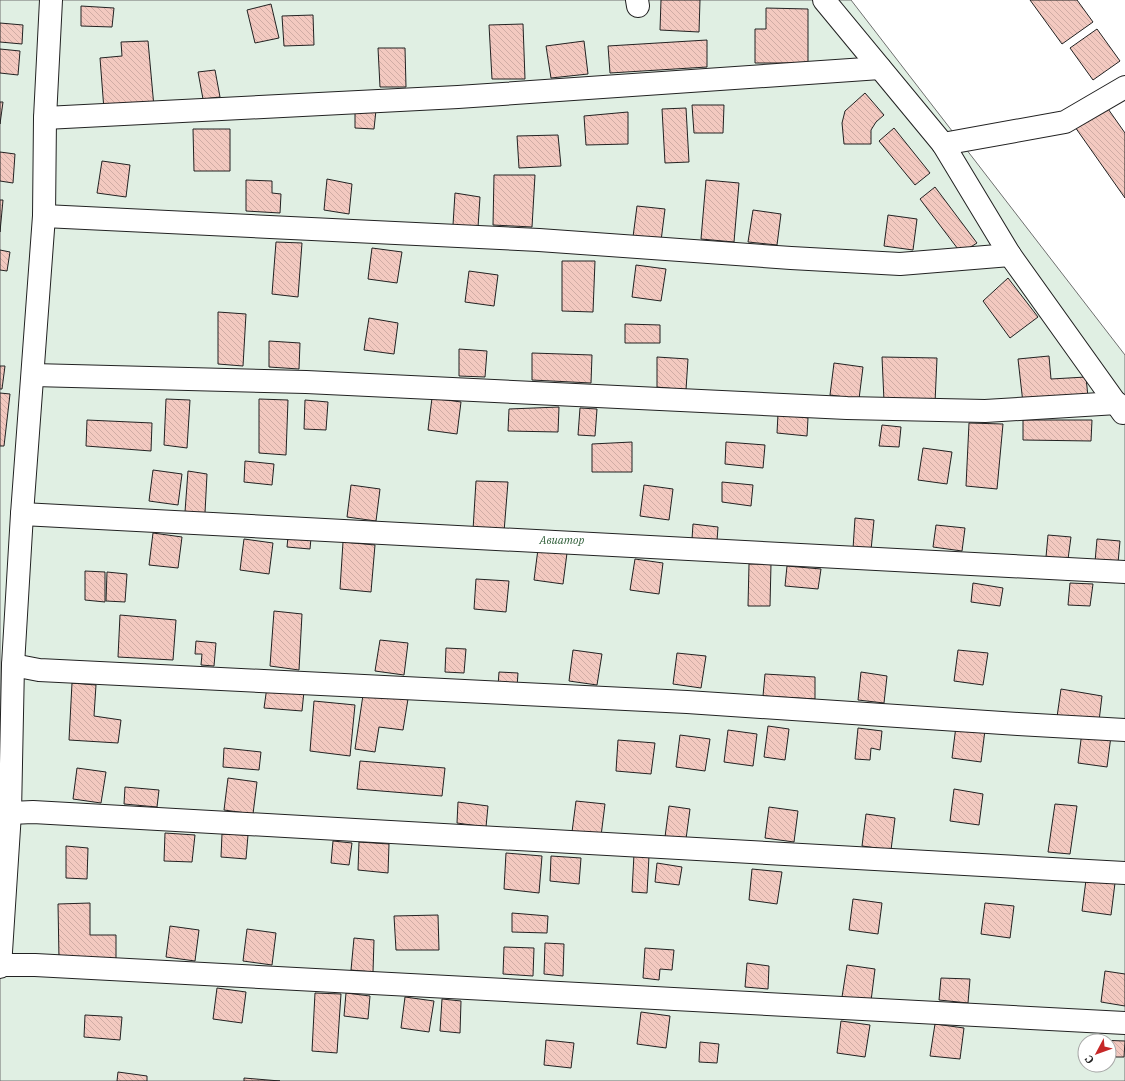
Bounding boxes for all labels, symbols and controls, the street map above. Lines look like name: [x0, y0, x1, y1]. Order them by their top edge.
park label: Авиатор: [539, 533, 585, 547]
north arrow: [1077, 1033, 1117, 1073]
text: С: [1082, 1052, 1097, 1067]

